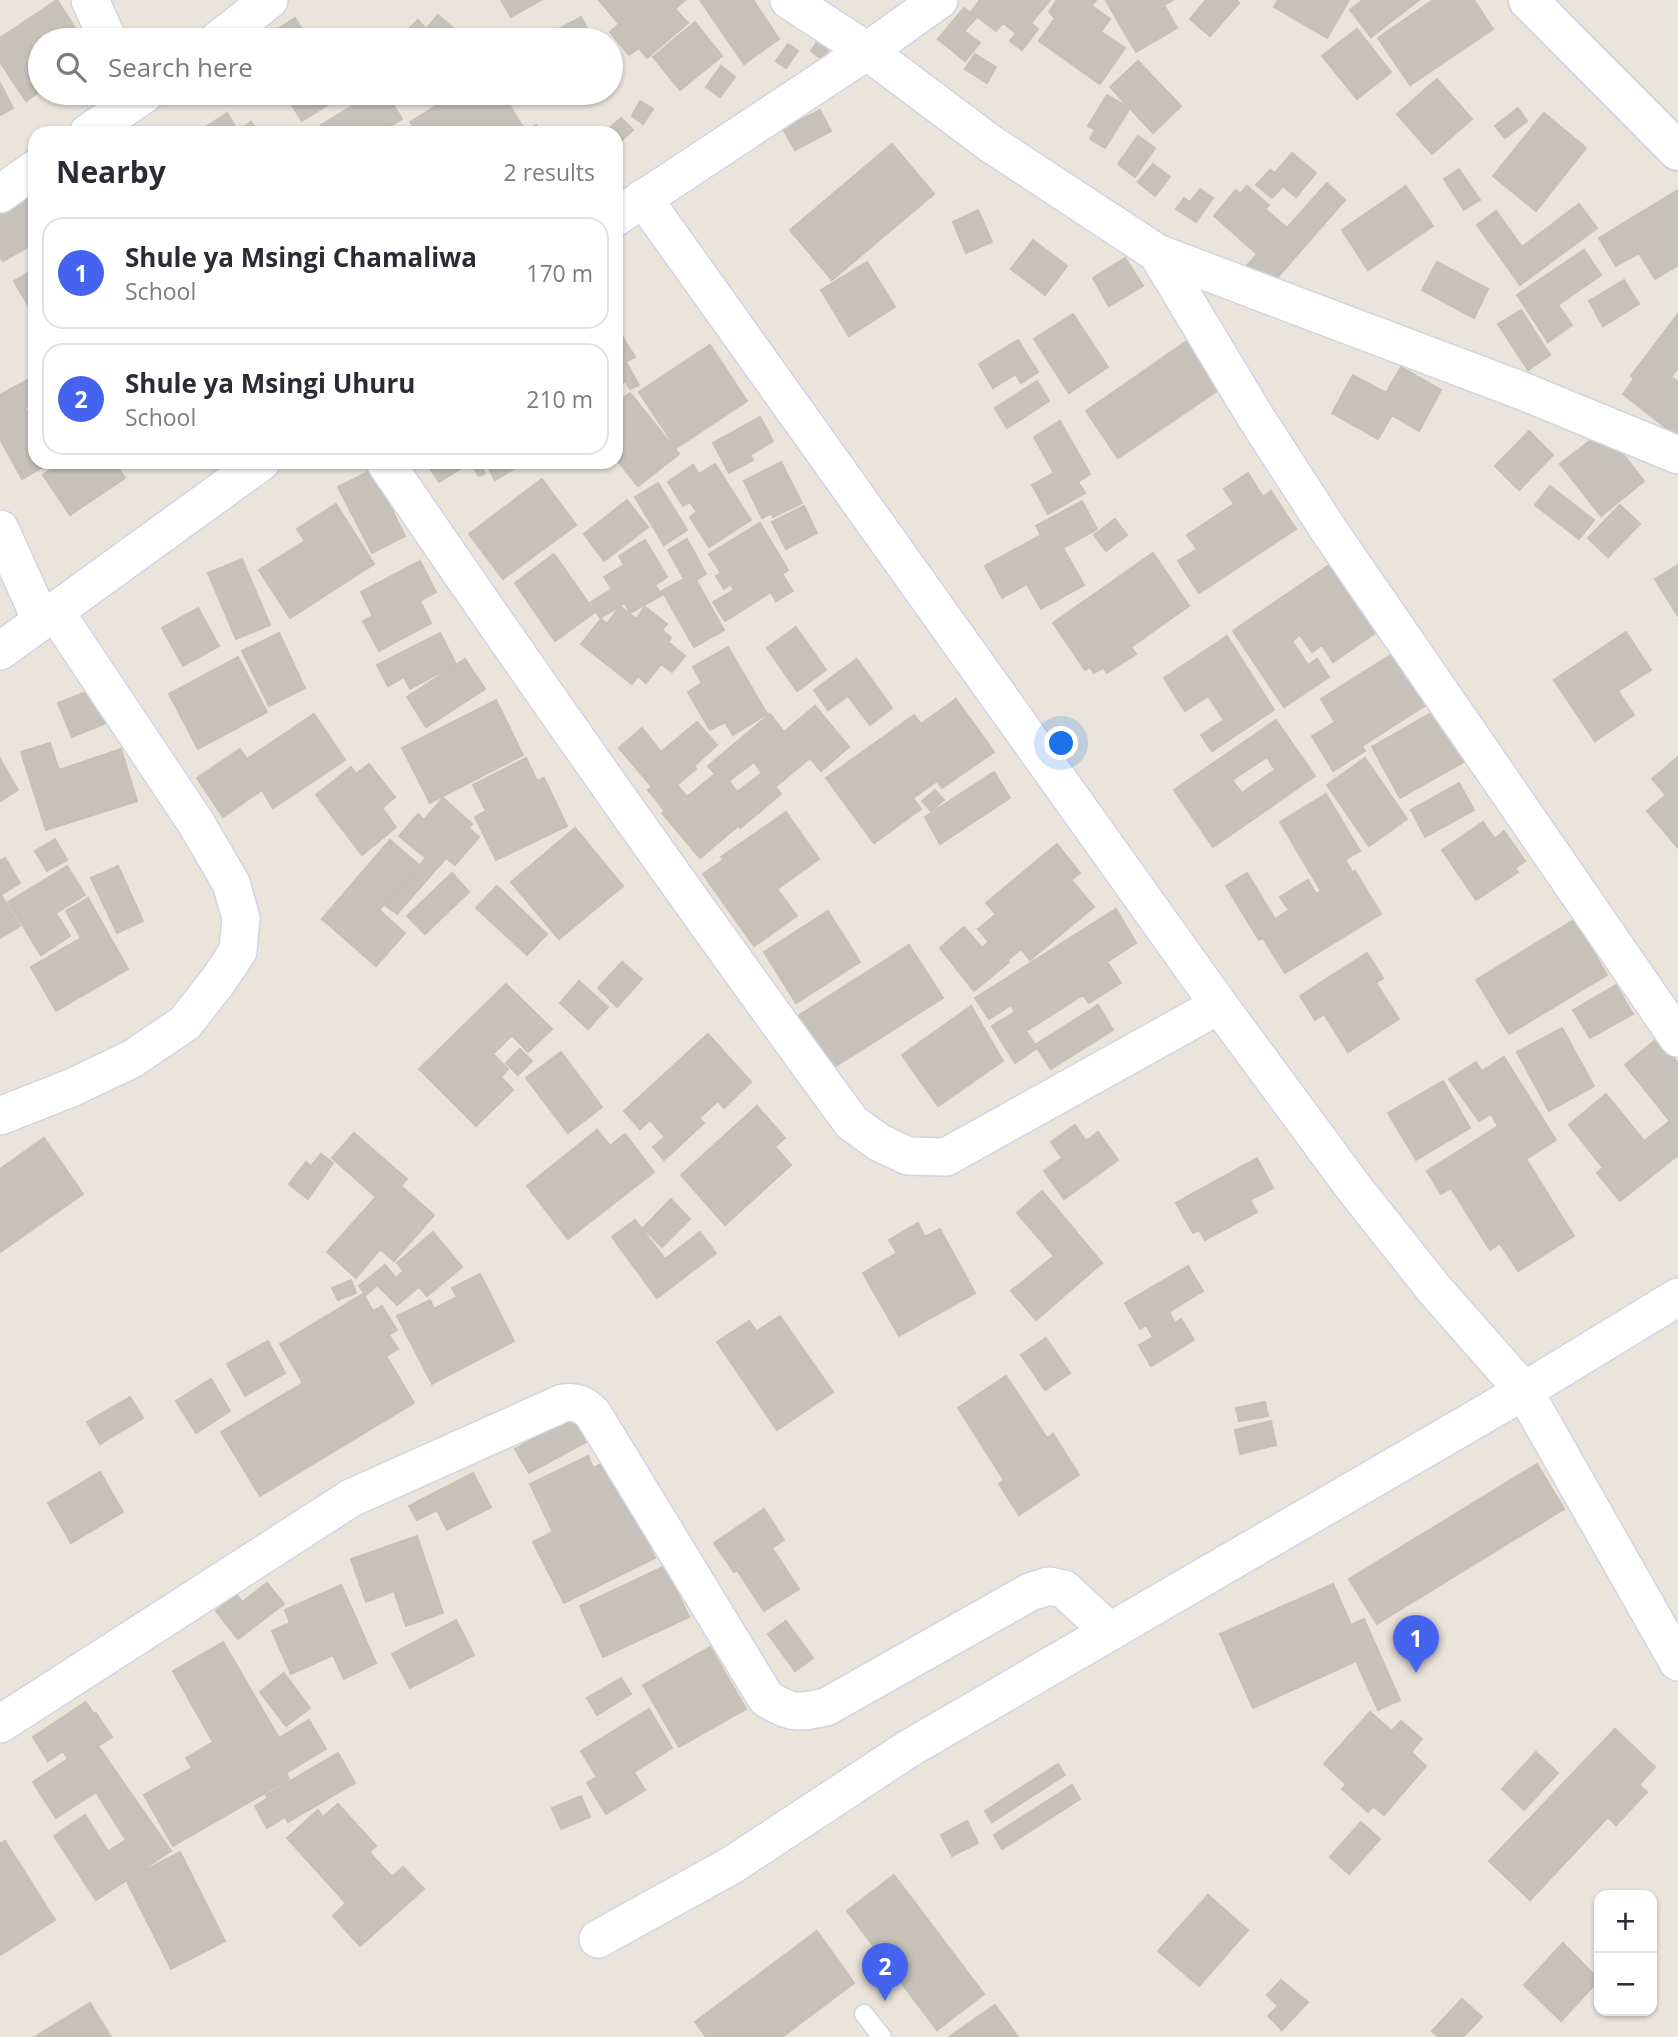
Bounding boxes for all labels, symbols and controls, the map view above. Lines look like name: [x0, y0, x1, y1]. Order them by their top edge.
search box: [28, 28, 623, 105]
icon: search: [52, 48, 90, 86]
text: Search here: [108, 49, 253, 85]
text: Nearby: [56, 151, 166, 192]
text: 2 results: [504, 156, 595, 188]
text: Shule ya Msingi Chamaliwa: [125, 239, 477, 275]
text: 1: [74, 257, 88, 289]
text: 170 m: [526, 257, 593, 289]
text: School: [125, 275, 196, 307]
text: Shule ya Msingi Uhuru: [125, 365, 415, 401]
text: 2: [74, 383, 88, 415]
text: 210 m: [526, 383, 593, 415]
text: School: [125, 401, 196, 433]
your location: [1044, 726, 1078, 760]
pin: 1: [1393, 1615, 1439, 1673]
map controls: [1594, 1890, 1657, 2016]
button: +: [1594, 1890, 1657, 1953]
pin: 2: [862, 1943, 908, 2001]
button: −: [1594, 1953, 1657, 2016]

